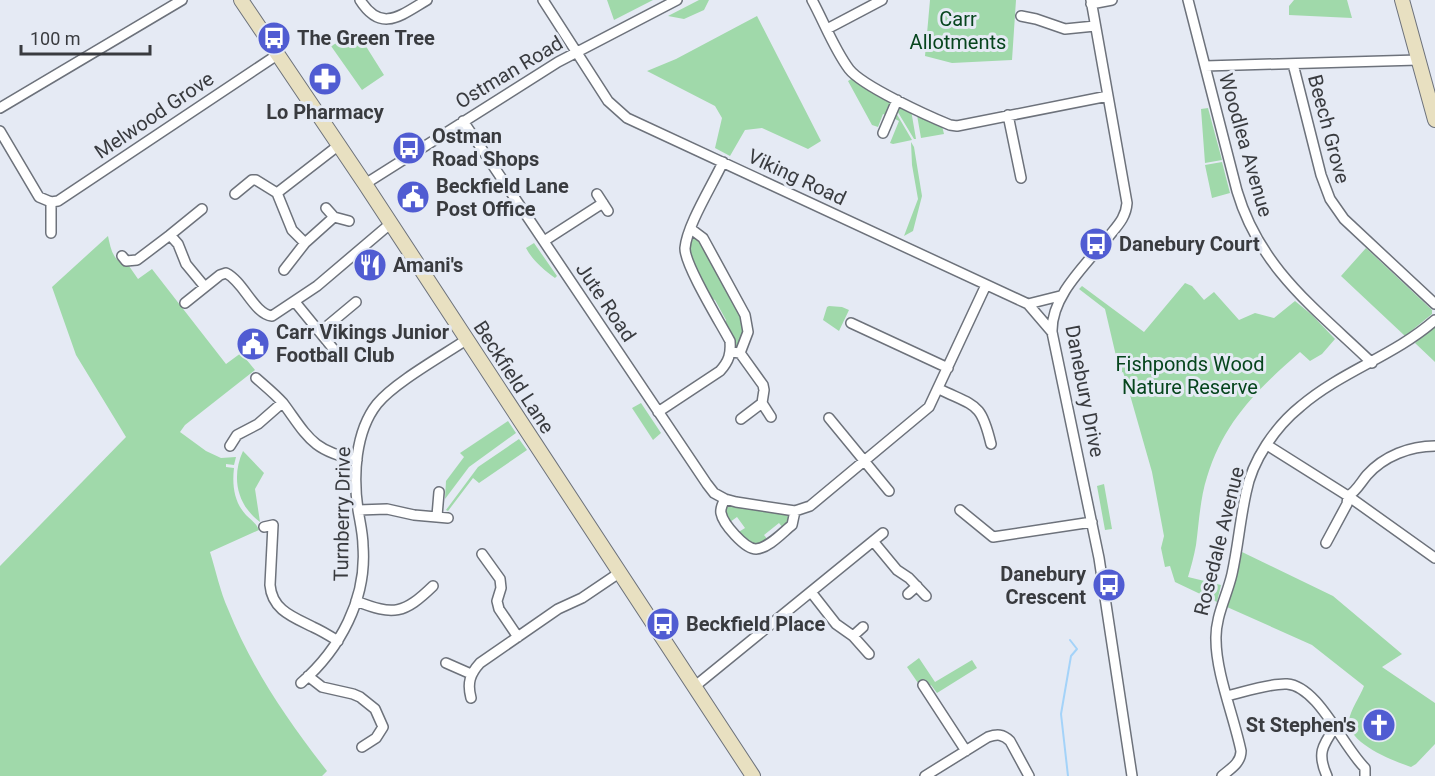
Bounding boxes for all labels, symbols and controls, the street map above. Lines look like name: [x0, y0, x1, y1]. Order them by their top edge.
park label: Carr Allotments: [910, 7, 1006, 54]
scale bar: [21, 18, 150, 56]
bus stop icon: The Green Tree: [256, 20, 292, 56]
place label: The Green Tree: [297, 26, 435, 50]
text: 100 m: [30, 28, 81, 49]
street label: Ostman Road: [451, 31, 567, 113]
pharmacy icon: Lo Pharmacy: [307, 61, 343, 97]
street label: Melwood Grove: [90, 66, 218, 164]
street label: Woodlea Avenue: [1214, 70, 1278, 220]
street label: Beech Grove: [1303, 72, 1355, 186]
place label: Lo Pharmacy: [266, 100, 385, 124]
place label: Ostman Road Shops: [432, 124, 539, 171]
bus stop icon: Ostman Road Shops: [391, 130, 427, 166]
street label: Viking Road: [744, 144, 850, 210]
place label: Beckfield Lane Post Office: [436, 174, 569, 221]
public building icon: Beckfield Lane Post Office: [395, 179, 431, 215]
bus stop icon: Danebury Court: [1078, 226, 1114, 262]
place label: Danebury Court: [1119, 232, 1260, 256]
restaurant icon: Amani's: [352, 247, 388, 283]
place label: Amani's: [393, 253, 463, 277]
street label: Jute Road: [571, 258, 641, 346]
street label: Beckfield Lane: [469, 316, 559, 438]
place label: Carr Vikings Junior Football Club: [276, 320, 450, 367]
street label: Danebury Drive: [1060, 323, 1110, 459]
public building icon: Carr Vikings Junior Football Club: [235, 326, 271, 362]
park label: Fishponds Wood Nature Reserve: [1115, 352, 1265, 399]
street label: Turnberry Drive: [329, 446, 355, 582]
street label: Rosedale Avenue: [1189, 464, 1249, 618]
place label: Danebury Crescent: [1000, 562, 1087, 609]
bus stop icon: Danebury Crescent: [1091, 567, 1127, 603]
bus stop icon: Beckfield Place: [645, 606, 681, 642]
place label: Beckfield Place: [686, 612, 825, 636]
church icon: St Stephen's: [1361, 707, 1397, 743]
place label: St Stephen's: [1246, 713, 1356, 737]

